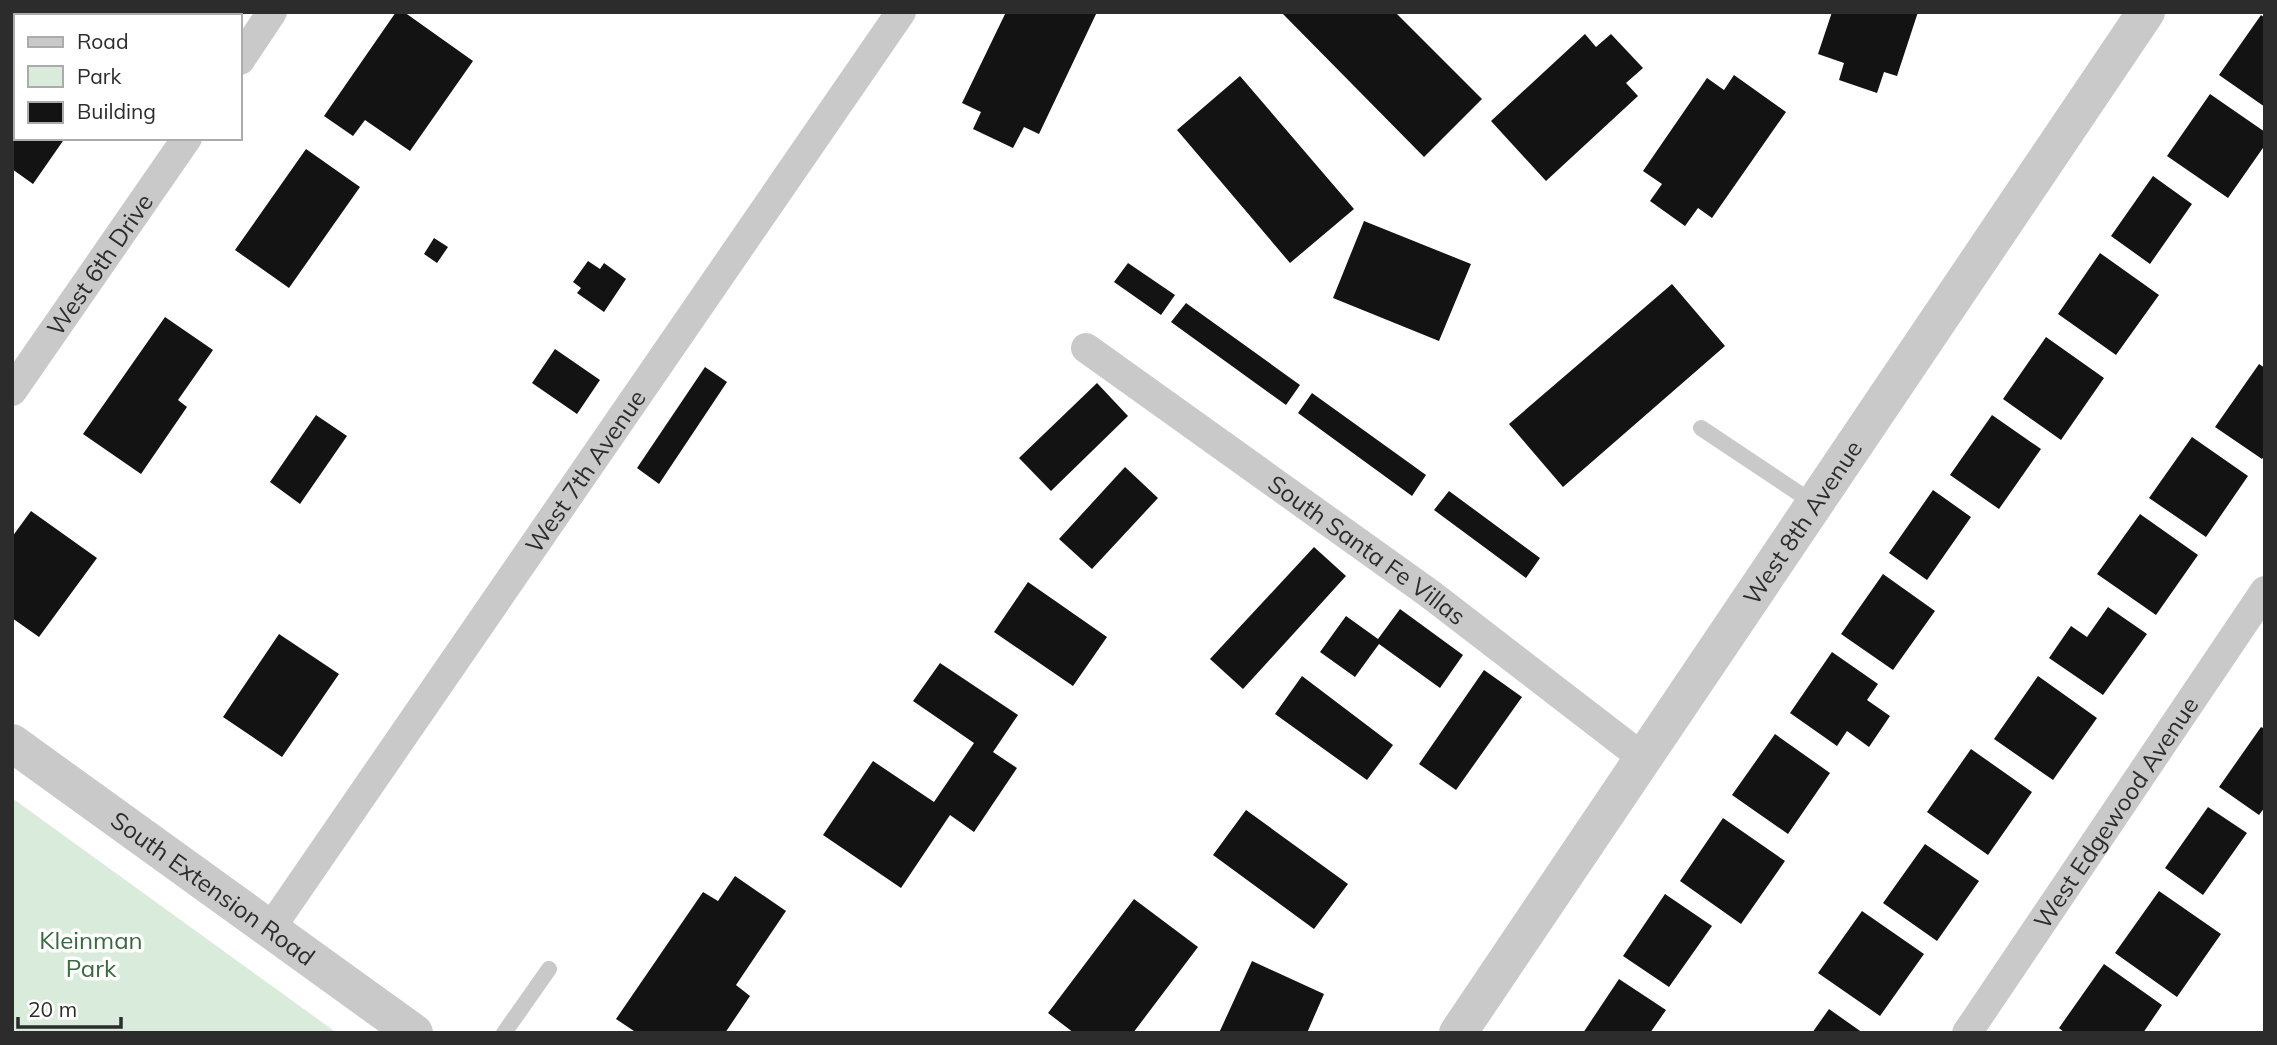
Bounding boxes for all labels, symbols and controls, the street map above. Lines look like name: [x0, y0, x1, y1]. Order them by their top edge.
legend: [14, 14, 242, 140]
text: Road: [77, 28, 128, 54]
text: Park: [77, 63, 121, 89]
text: Building: [77, 98, 156, 124]
street label: West 6th Drive: [40, 188, 159, 341]
street label: West 7th Avenue: [519, 384, 652, 558]
street label: West 8th Avenue: [1736, 434, 1868, 610]
street label: South Santa Fe Villas: [1263, 468, 1472, 631]
street label: West Edgewood Avenue: [2027, 691, 2204, 934]
street label: South Extension Road: [105, 804, 321, 972]
park label: Kleinman Park: [39, 925, 143, 983]
scale bar: [18, 986, 121, 1030]
text: 20 m: [28, 996, 77, 1022]

